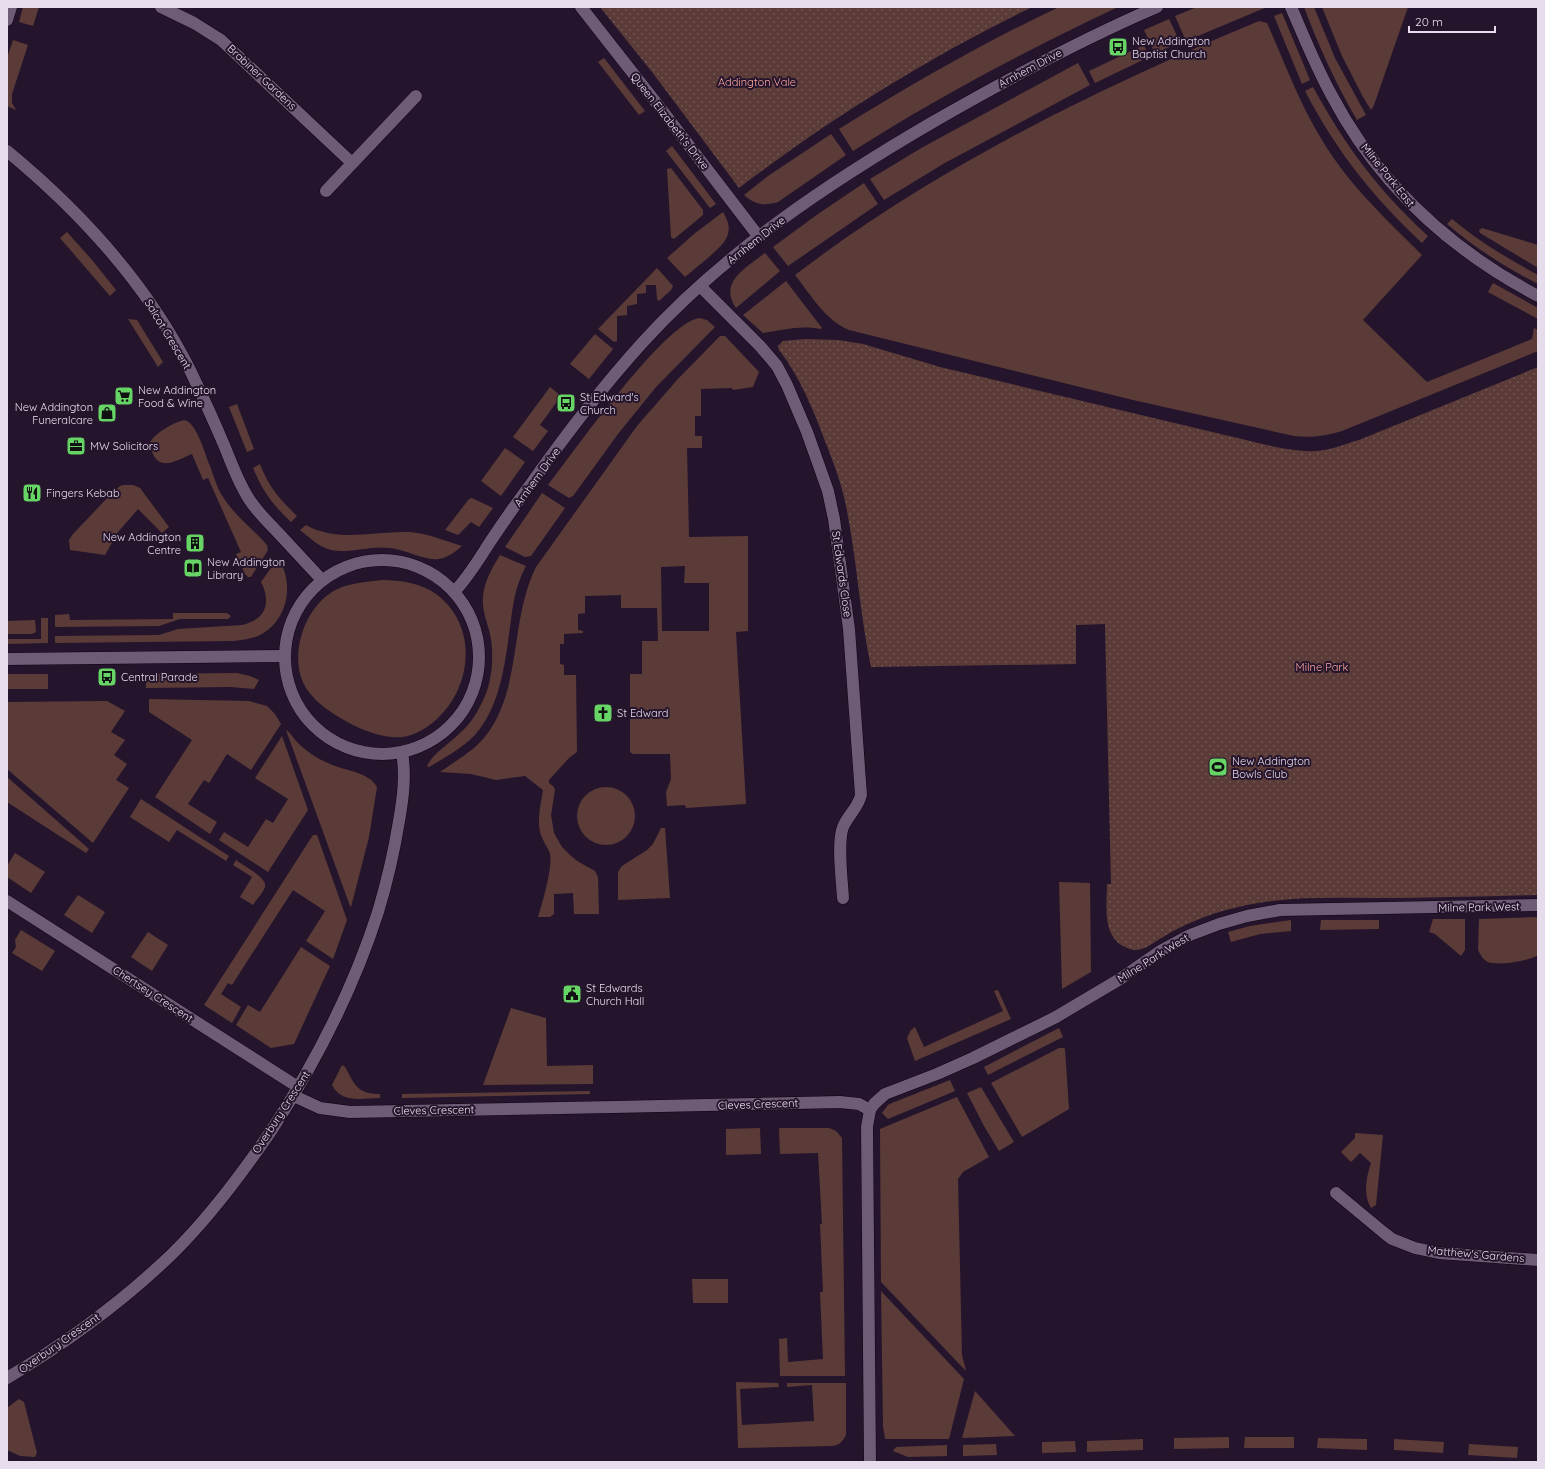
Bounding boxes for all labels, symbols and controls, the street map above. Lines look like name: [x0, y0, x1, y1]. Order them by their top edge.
scale bar: [1409, 8, 1495, 34]
text: 20 m: [1415, 14, 1443, 29]
place label: New Addington Baptist Church: [1132, 34, 1210, 61]
bus stop icon: New Addington Baptist Church: [1107, 36, 1129, 58]
street label: Brabiner Gardens: [224, 41, 300, 113]
street label: Arnhem Drive: [996, 45, 1064, 91]
street label: Queen Elizabeth's Drive: [628, 70, 712, 172]
park label: Addington Vale: [718, 75, 796, 89]
street label: Milne Park East: [1358, 140, 1418, 210]
street label: Arnhem Drive: [724, 213, 788, 267]
street label: Salcot Crescent: [142, 297, 194, 372]
place label: New Addington Food & Wine: [138, 383, 216, 410]
supermarket icon: New Addington Food & Wine: [113, 385, 135, 407]
place label: St Edward's Church: [580, 390, 639, 417]
bus stop icon: St Edward's Church: [555, 392, 577, 414]
place label: New Addington Funeralcare: [15, 400, 93, 427]
shop icon: New Addington Funeralcare: [96, 402, 118, 424]
office icon: MW Solicitors: [65, 435, 87, 457]
place label: MW Solicitors: [90, 439, 158, 453]
street label: Arnhem Drive: [511, 445, 563, 509]
restaurant icon: Fingers Kebab: [21, 482, 43, 504]
place label: Fingers Kebab: [46, 486, 120, 500]
place label: New Addington Centre: [103, 530, 181, 557]
street label: St Edwards Close: [829, 530, 855, 618]
building icon: New Addington Centre: [184, 532, 206, 554]
place label: New Addington Library: [207, 555, 285, 582]
library icon: New Addington Library: [182, 557, 204, 579]
park label: Milne Park: [1296, 660, 1349, 674]
bus stop icon: Central Parade: [96, 666, 118, 688]
place label: Central Parade: [121, 670, 198, 684]
church icon: St Edward: [592, 702, 614, 724]
place label: St Edward: [617, 706, 668, 720]
place label: New Addington Bowls Club: [1232, 754, 1310, 781]
sports icon: New Addington Bowls Club: [1207, 756, 1229, 778]
street label: Milne Park West: [1438, 899, 1520, 915]
street label: Milne Park West: [1115, 930, 1191, 986]
street label: Chertsey Crescent: [110, 963, 196, 1025]
place label: St Edwards Church Hall: [586, 981, 644, 1008]
public building icon: St Edwards Church Hall: [561, 983, 583, 1005]
street label: Overbury Crescent: [249, 1068, 313, 1156]
street label: Cleves Crescent: [718, 1096, 799, 1112]
street label: Cleves Crescent: [394, 1102, 475, 1118]
street label: Matthew's Gardens: [1427, 1243, 1525, 1265]
street label: Overbury Crescent: [16, 1310, 102, 1376]

